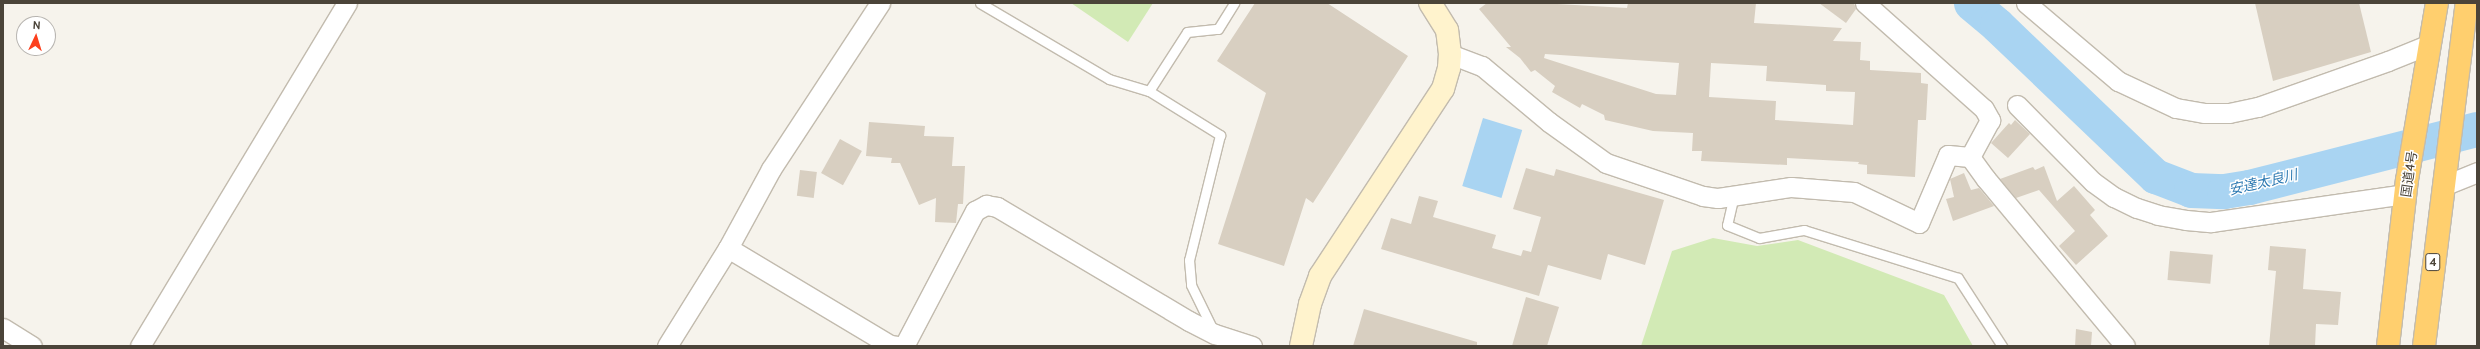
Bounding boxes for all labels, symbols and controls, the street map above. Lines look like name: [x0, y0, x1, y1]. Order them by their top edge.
north arrow: [16, 16, 56, 56]
text: N: [32, 18, 41, 32]
street label: 国道4号: [2398, 150, 2420, 198]
water label: 安達太良川: [2227, 166, 2299, 198]
road number: 4: [2425, 252, 2441, 272]

